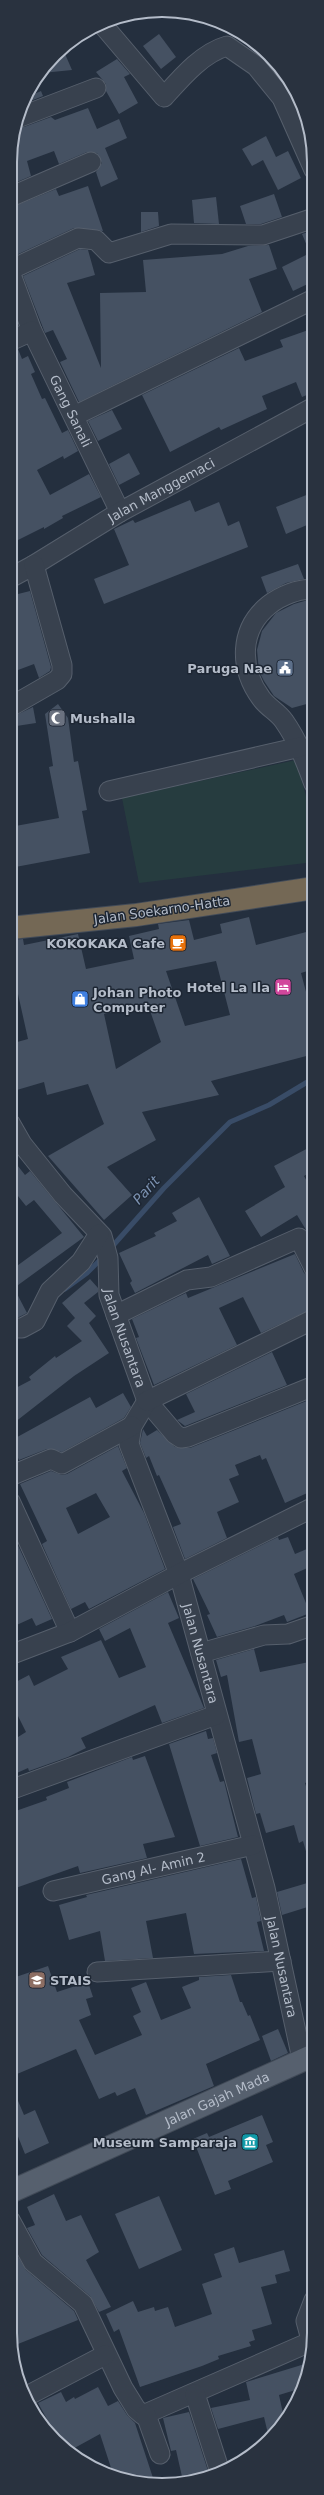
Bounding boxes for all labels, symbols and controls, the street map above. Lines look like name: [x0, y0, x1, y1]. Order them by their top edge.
street label: Gang Sanali: [47, 372, 95, 449]
street label: Jalan Manggemaci: [104, 455, 217, 526]
public building icon: Paruga Nae: [275, 658, 295, 678]
place label: Paruga Nae: [187, 661, 272, 676]
mosque icon: Mushalla: [47, 708, 67, 728]
place label: Mushalla: [70, 711, 136, 726]
street label: Jalan Soekarno-Hatta: [92, 893, 231, 927]
cafe icon: KOKOKAKA Cafe: [168, 933, 188, 953]
place label: KOKOKAKA Cafe: [46, 936, 165, 951]
hotel icon: Hotel La Ila: [273, 977, 293, 997]
place label: Hotel La Ila: [187, 980, 270, 995]
place label: Johan Photo Computer: [92, 985, 182, 1015]
shop icon: Johan Photo Computer: [70, 989, 90, 1009]
water label: Parit: [129, 1172, 163, 1207]
street label: Jalan Nusantara: [101, 1288, 149, 1389]
street label: Jalan Nusantara: [180, 1601, 222, 1705]
street label: Gang Al- Amin 2: [100, 1849, 207, 1887]
street label: Jalan Nusantara: [264, 1914, 300, 2019]
school or university icon: STAIS: [27, 1970, 47, 1990]
place label: STAIS: [50, 1973, 91, 1988]
street label: Jalan Gajah Mada: [161, 2069, 272, 2129]
museum icon: Museum Samparaja: [240, 2132, 260, 2152]
place label: Museum Samparaja: [93, 2135, 237, 2150]

